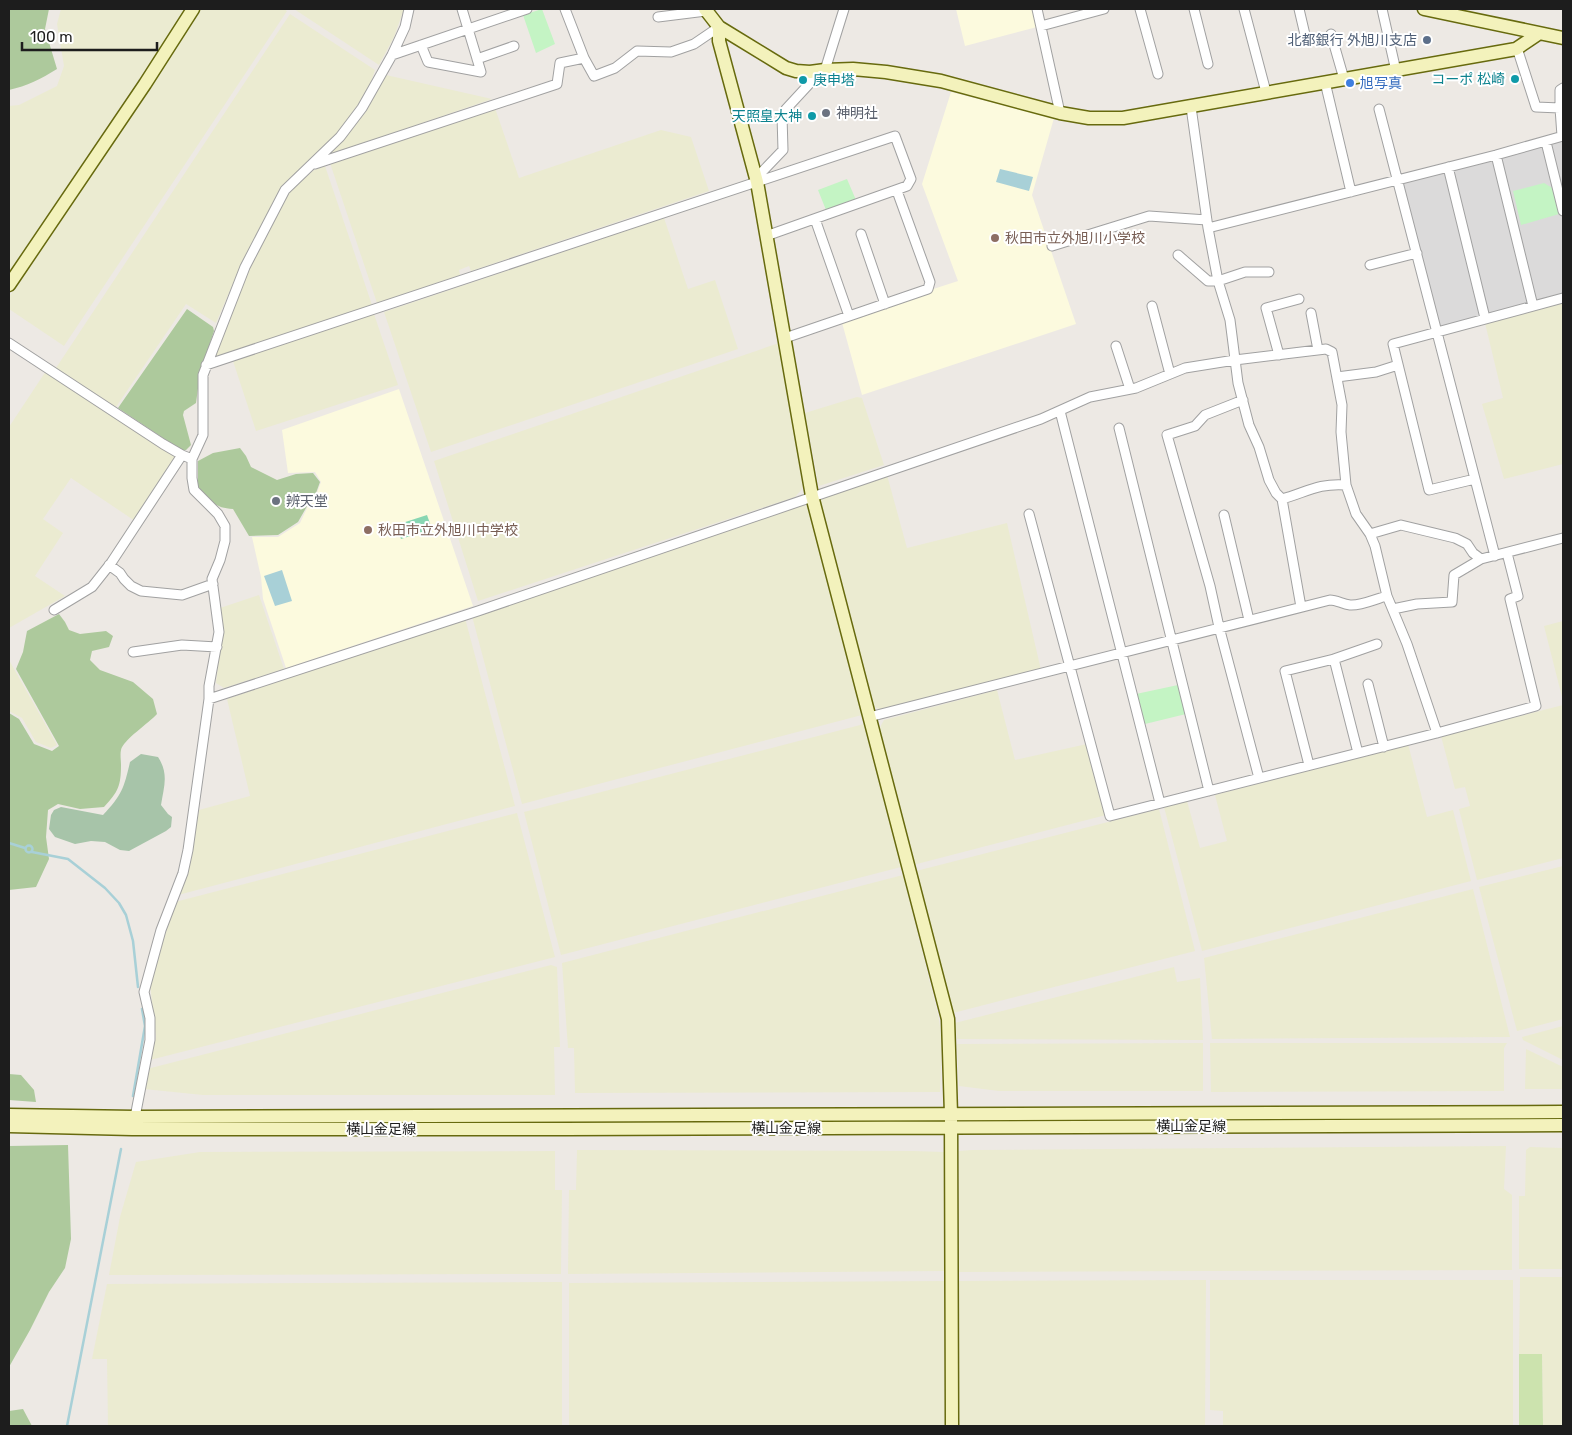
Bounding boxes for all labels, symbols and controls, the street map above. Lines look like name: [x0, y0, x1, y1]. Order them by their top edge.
scale bar: [22, 20, 158, 52]
text: 100 m: [30, 28, 72, 46]
place label: 北都銀行 外旭川支店: [1288, 32, 1417, 49]
marker: 北都銀行 外旭川支店: [1421, 34, 1433, 46]
place label: コーポ 松崎: [1432, 71, 1505, 88]
place label: 庚申塔: [813, 72, 855, 89]
marker: コーポ 松崎: [1509, 73, 1521, 85]
marker: 庚申塔: [797, 74, 809, 86]
place label: 旭写真: [1360, 75, 1402, 92]
marker: 旭写真: [1344, 77, 1356, 89]
place label: 神明社: [836, 105, 878, 122]
marker: 神明社: [820, 107, 832, 119]
place label: 天照皇大神: [732, 108, 802, 125]
marker: 天照皇大神: [806, 110, 818, 122]
place label: 秋田市立外旭川小学校: [1005, 230, 1145, 247]
marker: 秋田市立外旭川小学校: [989, 232, 1001, 244]
place label: 辨天堂: [286, 493, 328, 510]
marker: 辨天堂: [270, 495, 282, 507]
place label: 秋田市立外旭川中学校: [378, 522, 518, 539]
marker: 秋田市立外旭川中学校: [362, 524, 374, 536]
street label: 横山金足線: [1156, 1118, 1226, 1135]
street label: 横山金足線: [751, 1120, 821, 1137]
street label: 横山金足線: [346, 1121, 416, 1138]

